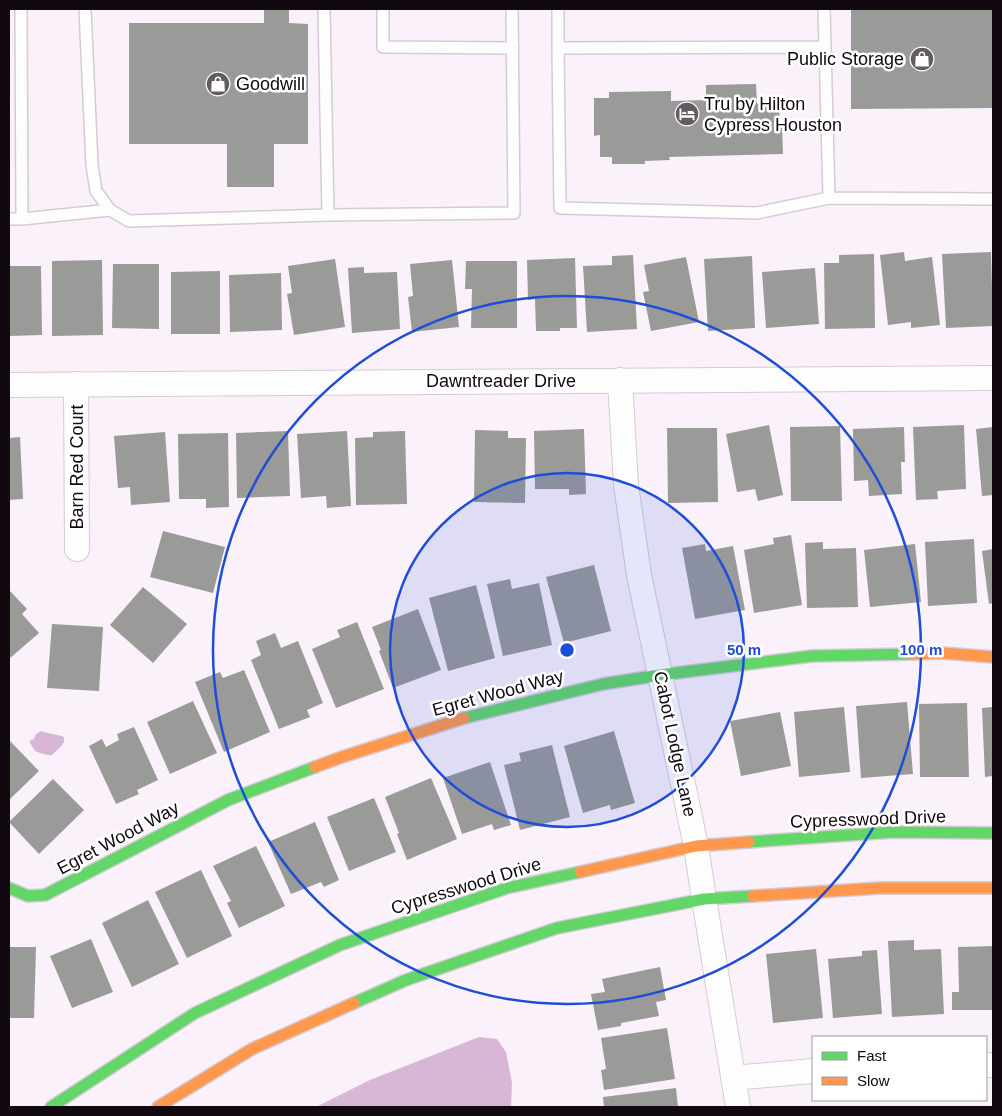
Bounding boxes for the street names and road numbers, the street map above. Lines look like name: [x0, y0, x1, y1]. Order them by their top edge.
street label: Dawntreader Drive: [426, 371, 576, 391]
street label: Barn Red Court: [67, 404, 87, 530]
street label: Egret Wood Way: [430, 666, 566, 720]
street label: Cabot Lodge Lane: [650, 669, 700, 819]
street label: Egret Wood Way: [54, 797, 182, 879]
street label: Cypresswood Drive: [790, 806, 946, 832]
street label: Cypresswood Drive: [388, 854, 544, 918]

